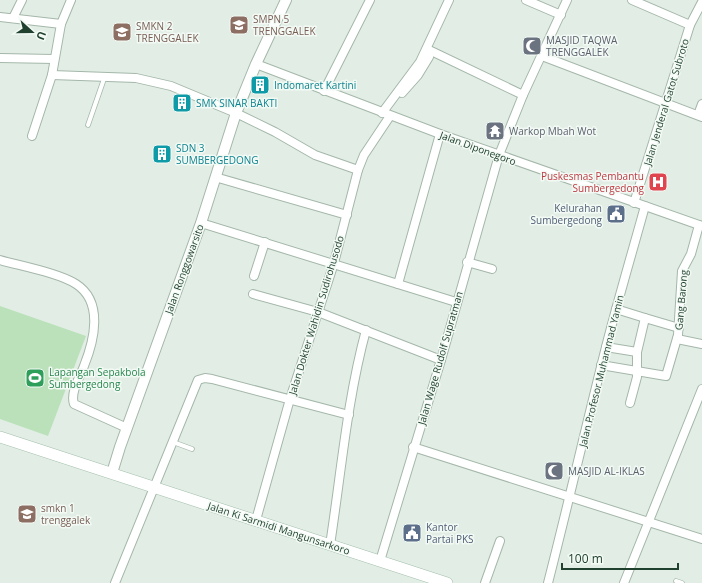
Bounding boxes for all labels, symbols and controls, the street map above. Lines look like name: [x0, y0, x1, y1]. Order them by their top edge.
north arrow: [12, 12, 52, 52]
place label: SMPN 5 TRENGGALEK: [253, 12, 316, 38]
school or university icon: SMPN 5 TRENGGALEK: [228, 14, 250, 36]
place label: SMKN 2 TRENGGALEK: [136, 19, 199, 45]
school or university icon: SMKN 2 TRENGGALEK: [111, 21, 133, 43]
text: U: [33, 29, 50, 42]
place label: MASJID TAQWA TRENGGALEK: [546, 33, 618, 59]
mosque icon: MASJID TAQWA TRENGGALEK: [521, 35, 543, 57]
street label: Jalan Jenderal Gatot Subroto: [640, 37, 692, 168]
building icon: Indomaret Kartini: [249, 74, 271, 96]
place label: Indomaret Kartini: [274, 78, 356, 92]
building icon: SMK SINAR BAKTI: [171, 92, 193, 114]
place label: SMK SINAR BAKTI: [196, 96, 277, 110]
temple icon: Warkop Mbah Wot: [484, 120, 506, 142]
place label: Warkop Mbah Wot: [509, 124, 597, 138]
street label: Jalan Diponegoro: [437, 127, 518, 168]
place label: SDN 3 SUMBERGEDONG: [176, 141, 259, 167]
building icon: SDN 3 SUMBERGEDONG: [151, 143, 173, 165]
place label: Puskesmas Pembantu Sumbergedong: [541, 169, 645, 195]
hospital icon: Puskesmas Pembantu Sumbergedong: [647, 171, 669, 193]
place label: Kelurahan Sumbergedong: [531, 201, 603, 227]
public building icon: Kelurahan Sumbergedong: [605, 203, 627, 225]
street label: Jalan Ronggowarsito: [161, 222, 207, 317]
street label: Jalan Dokter Wahidin Sudirohusodo: [285, 234, 347, 397]
street label: Gang Barong: [671, 269, 691, 331]
street label: Jalan Wage Rudolf Supratman: [414, 290, 466, 427]
street label: Jalan Profesor Muhammad Yamin: [575, 293, 627, 449]
place label: Lapangan Sepakbola Sumbergedong: [49, 365, 146, 391]
sports icon: Lapangan Sepakbola Sumbergedong: [24, 367, 46, 389]
mosque icon: MASJID AL-IKLAS: [543, 460, 565, 482]
place label: MASJID AL-IKLAS: [568, 464, 645, 478]
street label: Jalan Ki Sarmidi Mangunsarkoro: [205, 498, 352, 558]
place label: smkn 1 trenggalek: [41, 501, 91, 527]
school or university icon: smkn 1 trenggalek: [16, 503, 38, 525]
place label: Kantor Partai PKS: [426, 520, 474, 546]
public building icon: Kantor Partai PKS: [401, 522, 423, 544]
scale bar: [562, 545, 678, 571]
text: 100 m: [568, 550, 603, 567]

